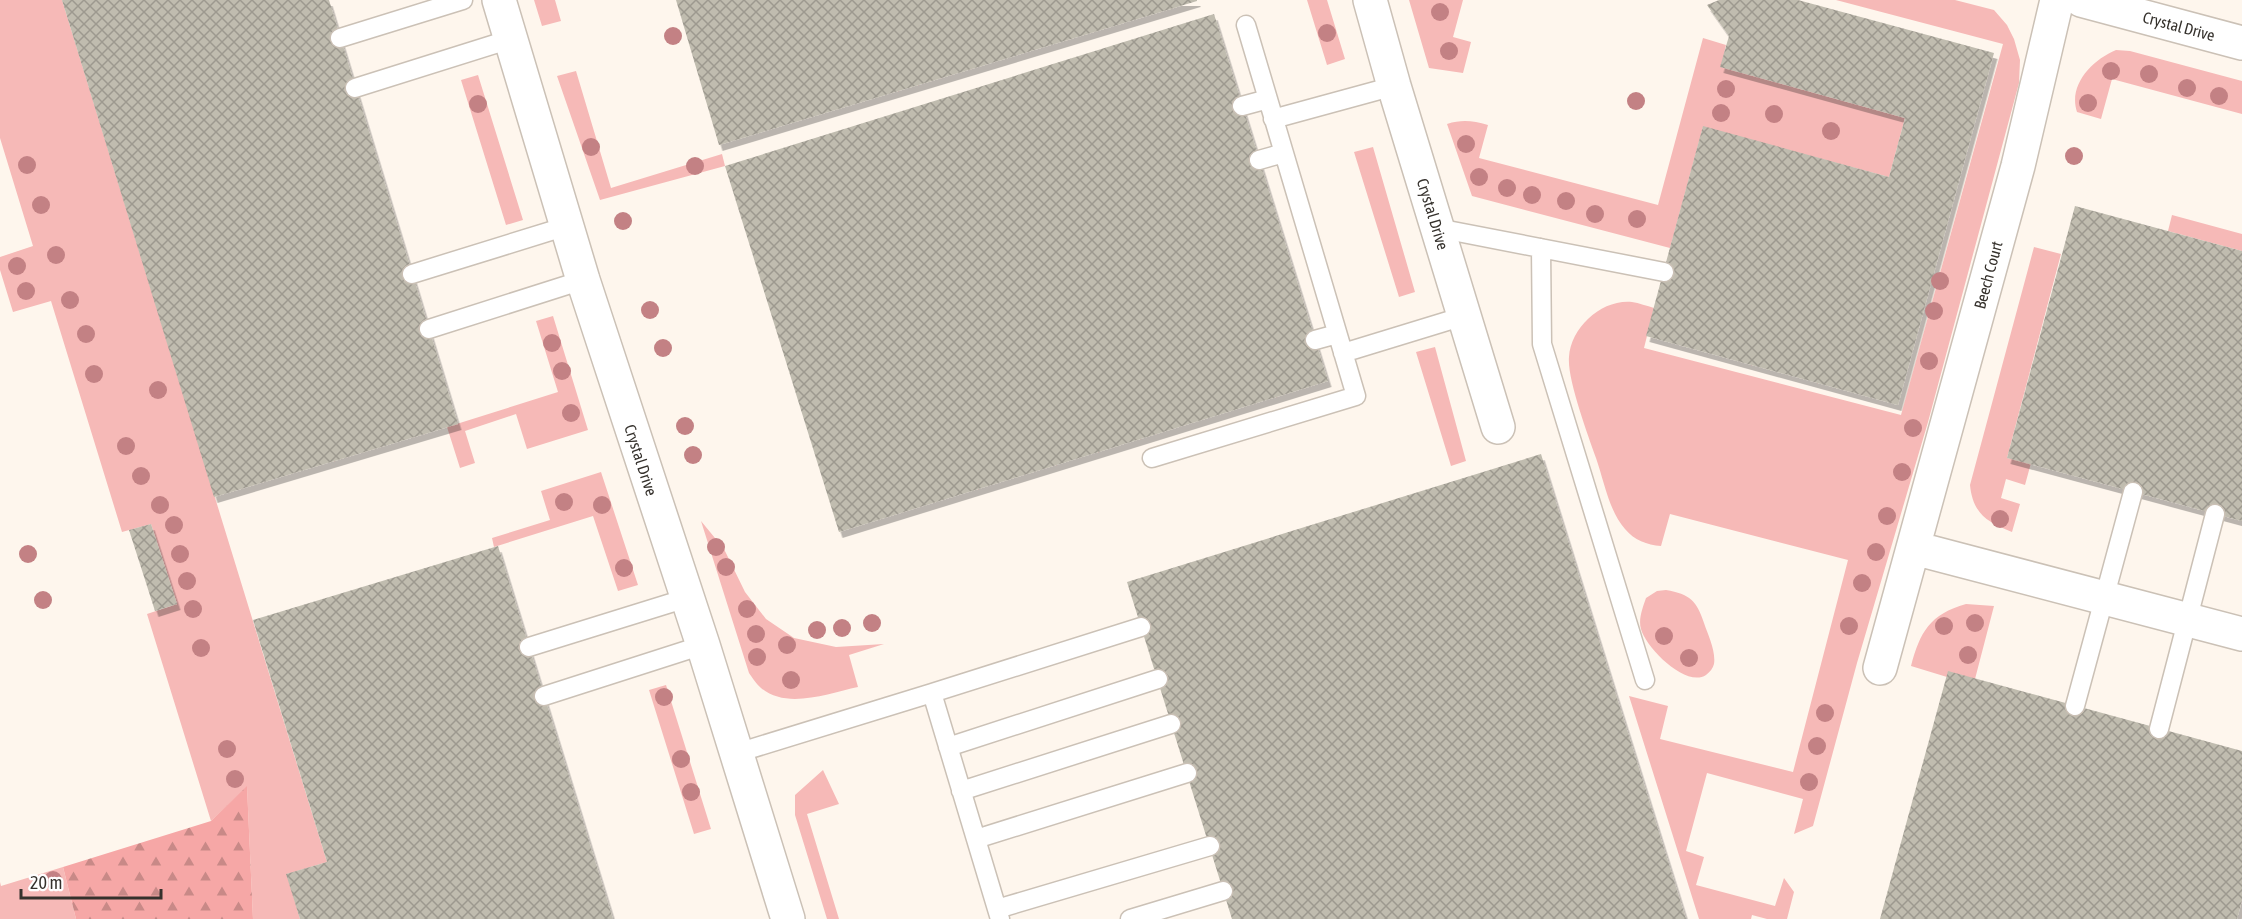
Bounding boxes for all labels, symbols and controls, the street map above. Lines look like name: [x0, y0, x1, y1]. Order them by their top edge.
street label: Crystal Drive: [2141, 8, 2217, 45]
street label: Crystal Drive: [1413, 176, 1452, 252]
street label: Beech Court: [1970, 239, 2006, 311]
street label: Crystal Drive: [620, 422, 661, 498]
scale bar: [21, 862, 160, 900]
text: 20 m: [30, 872, 62, 893]

